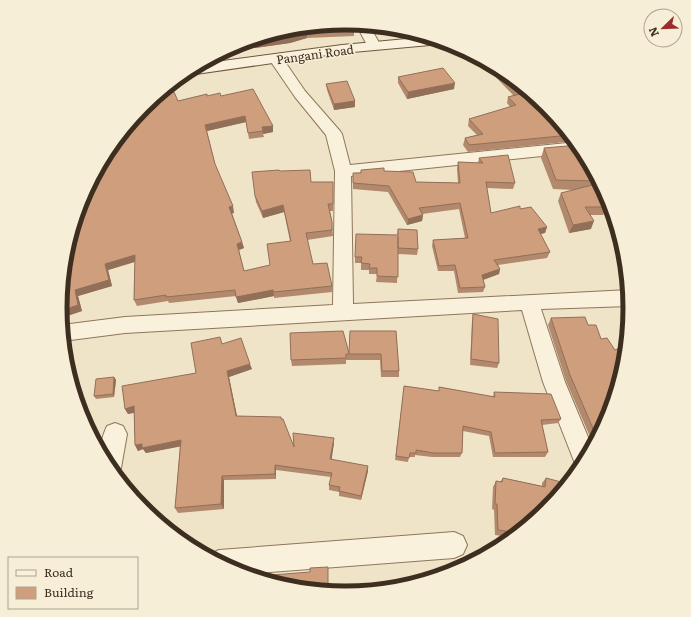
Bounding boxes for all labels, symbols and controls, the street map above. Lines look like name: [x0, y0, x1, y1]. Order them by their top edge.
north arrow: [643, 8, 683, 48]
text: N: [644, 25, 662, 40]
street label: Pangani Road: [275, 40, 355, 68]
legend: [8, 557, 138, 609]
text: Road: [44, 563, 74, 581]
text: Building: [44, 583, 94, 601]

